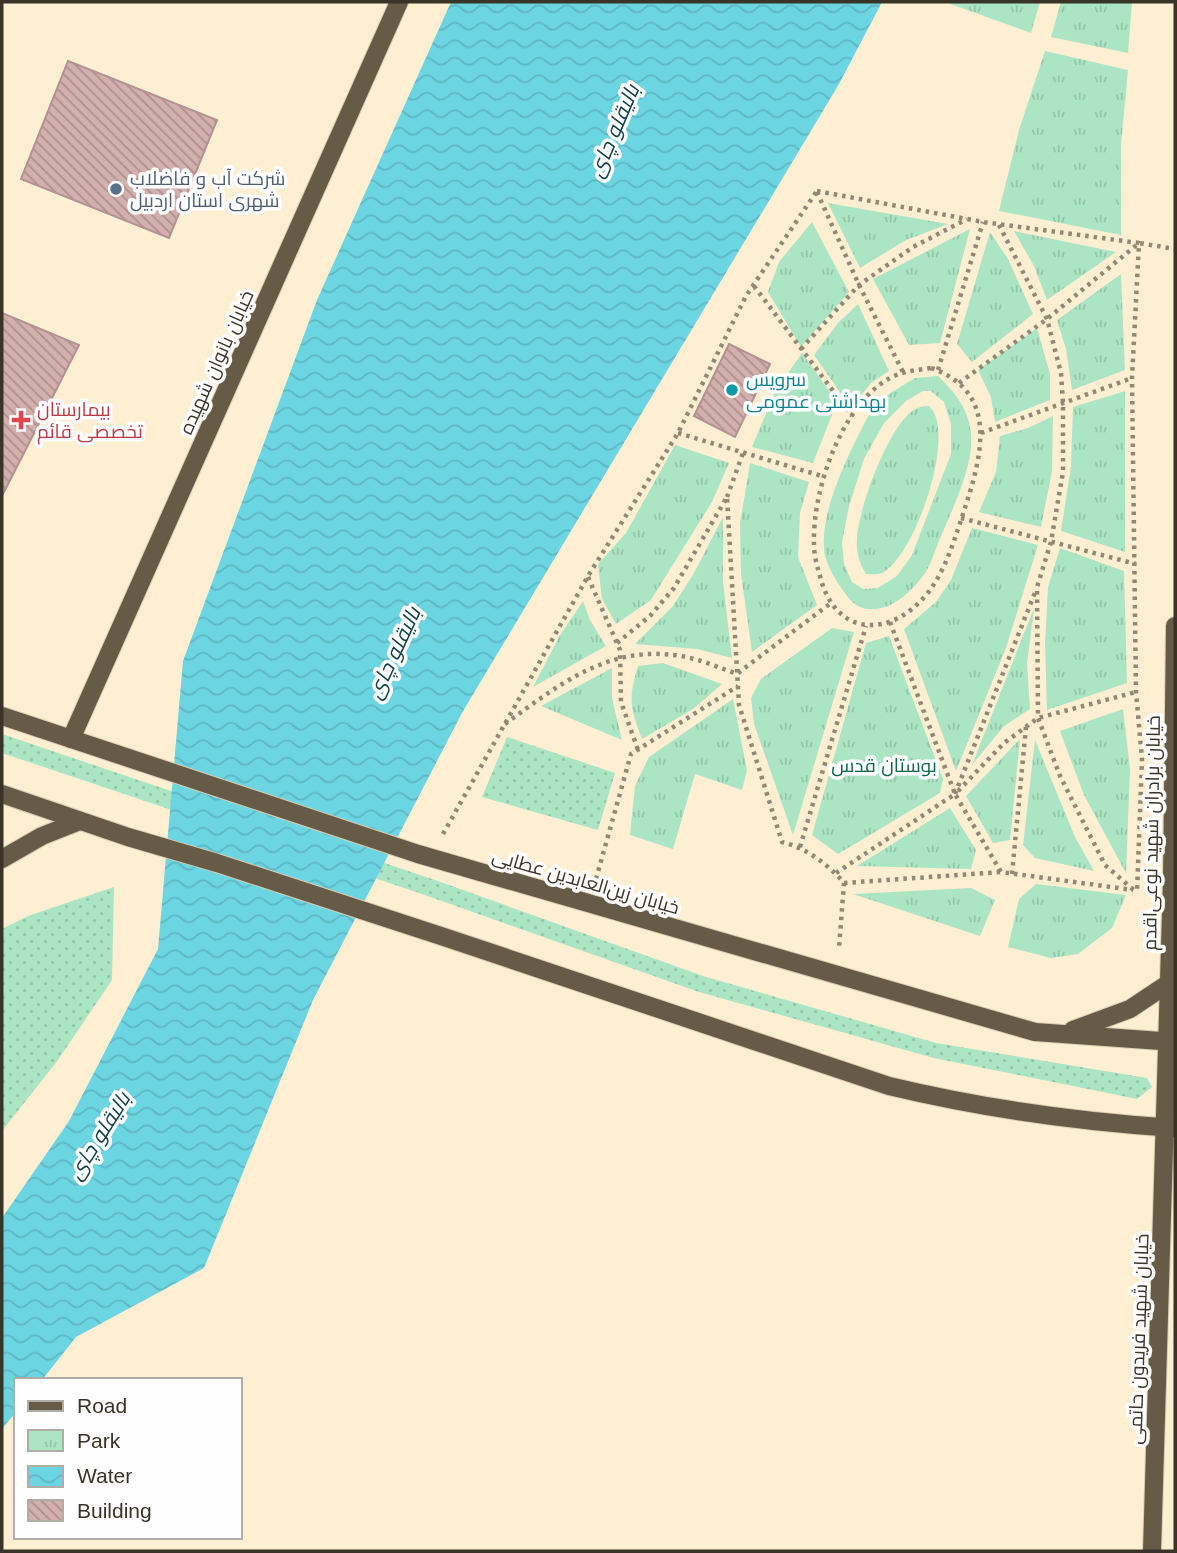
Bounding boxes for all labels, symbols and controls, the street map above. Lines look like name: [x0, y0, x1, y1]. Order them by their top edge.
water label: بالیقلو چای: [584, 80, 647, 182]
place label: شرکت آب و فاضلاب شهری استان اردبیل: [130, 168, 285, 212]
marker: شرکت آب و فاضلاب شهری استان اردبیل: [108, 181, 124, 197]
street label: خیابان بانوان شهیده: [175, 287, 259, 438]
place label: سرویس بهداشتی عمومی: [746, 369, 886, 413]
marker: سرویس بهداشتی عمومی: [724, 382, 740, 398]
place label: بیمارستان تخصصی قائم: [37, 399, 143, 445]
marker: بیمارستان تخصصی قائم: [11, 410, 31, 430]
water label: بالیقلو چای: [362, 602, 428, 703]
street label: خیابان برادران شهید نوعی‌اقدم: [1139, 715, 1167, 951]
park label: بوستان قدس: [831, 755, 937, 777]
street label: خیابان زین‌العابدین عطایی: [490, 845, 682, 919]
water label: بالیقلو چای: [63, 1087, 138, 1185]
street label: خیابان شهید فریدون حاتمی: [1124, 1233, 1154, 1445]
legend: [14, 1378, 242, 1539]
text: Road: [77, 1394, 127, 1417]
text: Park: [77, 1429, 121, 1452]
text: Water: [77, 1464, 132, 1487]
text: Building: [77, 1499, 152, 1522]

